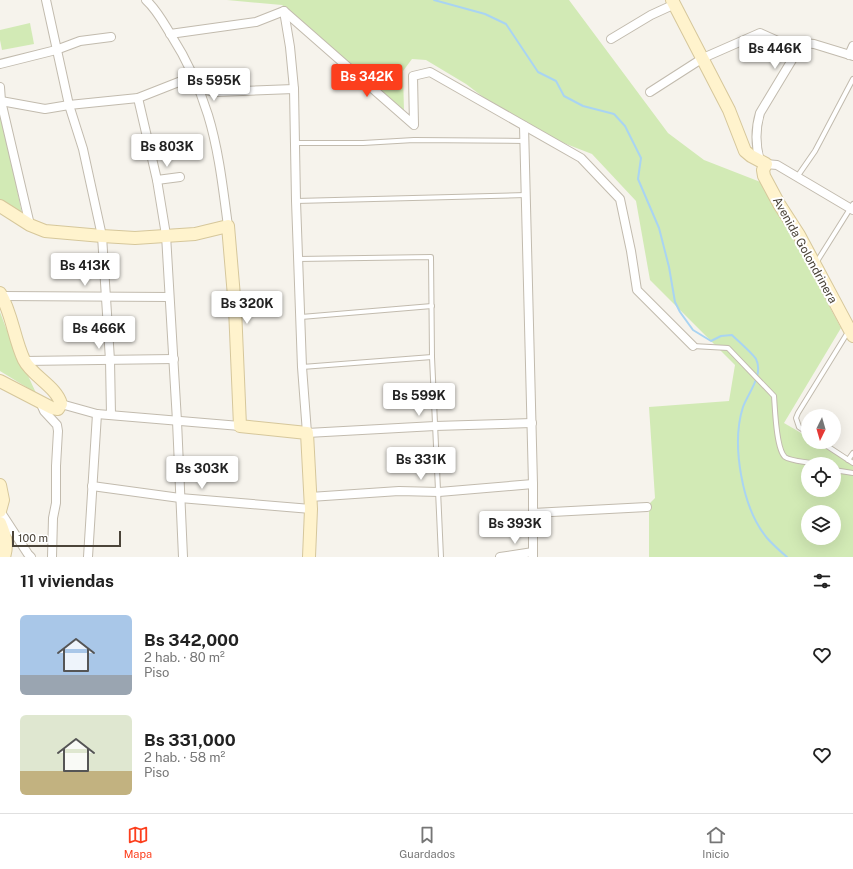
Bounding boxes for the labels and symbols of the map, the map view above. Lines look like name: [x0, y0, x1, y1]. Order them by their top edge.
pin: Bs 446K: [738, 36, 812, 70]
pin: Bs 342K: [330, 64, 404, 98]
pin: Bs 595K: [177, 68, 251, 102]
pin: Bs 803K: [130, 134, 204, 168]
street label: Avenida Golondrinera: [770, 194, 840, 306]
pin: Bs 413K: [48, 253, 122, 287]
pin: Bs 320K: [210, 291, 284, 325]
pin: Bs 466K: [62, 316, 136, 350]
pin: Bs 599K: [382, 383, 456, 417]
north arrow: [801, 409, 841, 449]
pin: Bs 331K: [384, 447, 458, 481]
pin: Bs 303K: [165, 456, 239, 490]
pin: Bs 393K: [478, 511, 552, 545]
scale bar: [12, 529, 121, 548]

